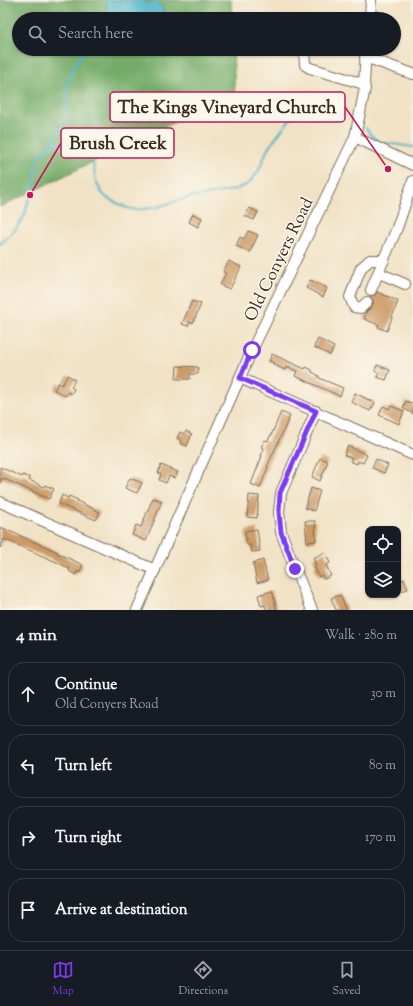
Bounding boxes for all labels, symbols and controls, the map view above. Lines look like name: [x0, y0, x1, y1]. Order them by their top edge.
search box: [12, 12, 401, 56]
icon: search: [26, 23, 48, 45]
text: Search here: [58, 24, 133, 45]
callout: The Kings Vineyard Church: [110, 92, 345, 122]
text: The Kings Vineyard Church: [117, 96, 337, 122]
callout: Brush Creek: [61, 128, 174, 158]
text: Brush Creek: [69, 132, 167, 158]
street label: Old Conyers Road: [239, 193, 320, 326]
route start: [243, 341, 261, 359]
map controls: [365, 526, 401, 598]
button: locate: [365, 526, 401, 562]
route end: [286, 560, 304, 578]
button: layers: [365, 562, 401, 598]
text: 4 min: [16, 624, 57, 648]
text: Walk · 280 m: [325, 627, 397, 645]
text: Continue: [55, 675, 117, 696]
icon: ahead: [17, 683, 39, 705]
text: 30 m: [370, 685, 396, 703]
text: Old Conyers Road: [55, 696, 159, 714]
icon: left: [17, 755, 39, 777]
text: Turn left: [55, 756, 112, 777]
text: 80 m: [369, 757, 396, 775]
icon: right: [17, 827, 39, 849]
text: Turn right: [55, 828, 121, 849]
text: 170 m: [365, 829, 396, 847]
icon: arrive: [17, 899, 39, 921]
text: Arrive at destination: [55, 900, 188, 921]
tab: Map: [52, 959, 74, 999]
tab: Directions: [179, 959, 228, 999]
tab: Saved: [333, 959, 361, 999]

